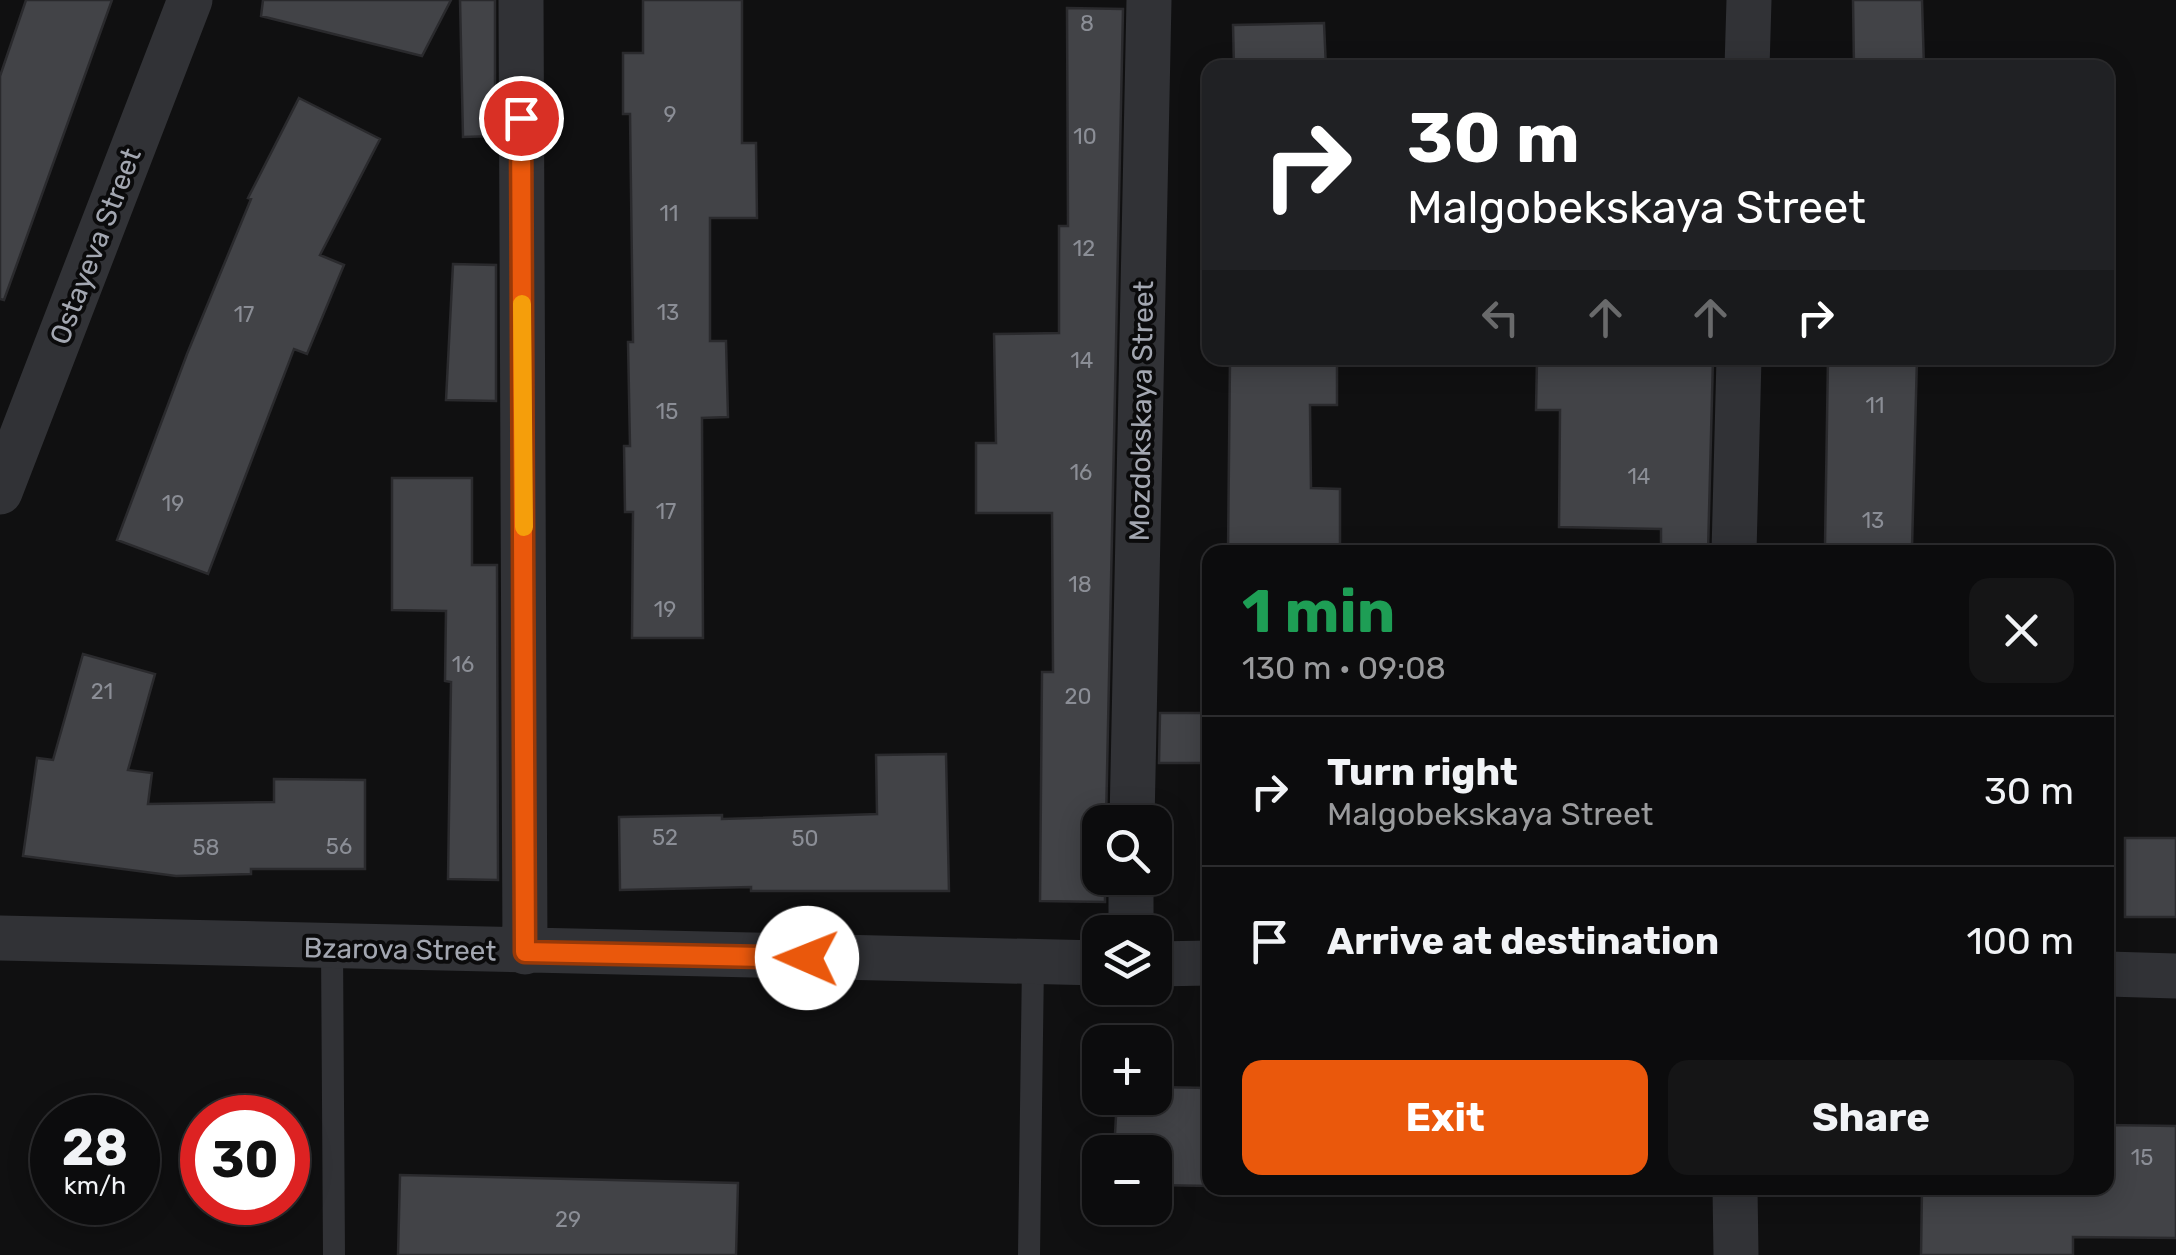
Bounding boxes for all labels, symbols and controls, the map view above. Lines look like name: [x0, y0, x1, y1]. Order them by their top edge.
house number: 8: [1080, 10, 1094, 37]
pin: [479, 76, 564, 161]
icon: arrive: [494, 91, 549, 146]
text: 30 m: [1407, 97, 1580, 180]
icon: right: [1242, 100, 1372, 230]
house number: 9: [663, 101, 677, 128]
house number: 10: [1073, 123, 1097, 150]
street label: Ostayeva Street: [43, 143, 148, 349]
text: Malgobekskaya Street: [1407, 181, 1866, 234]
house number: 11: [660, 200, 678, 227]
house number: 12: [1073, 235, 1095, 262]
street label: Mozdokskaya Street: [1123, 280, 1160, 542]
icon: left: [1473, 290, 1528, 345]
icon: ahead: [1578, 290, 1633, 345]
icon: ahead: [1683, 290, 1738, 345]
icon: right: [1788, 290, 1843, 345]
house number: 13: [657, 299, 679, 326]
house number: 17: [234, 301, 254, 328]
house number: 14: [1070, 347, 1094, 374]
house number: 11: [1866, 392, 1884, 419]
house number: 15: [656, 398, 678, 425]
house number: 16: [1070, 459, 1092, 486]
house number: 14: [1627, 463, 1651, 490]
house number: 19: [162, 490, 184, 517]
house number: 17: [656, 498, 676, 525]
house number: 13: [1862, 507, 1884, 534]
house number: 18: [1068, 571, 1092, 598]
text: 1 min: [1242, 576, 1395, 647]
button: close: [1969, 578, 2074, 683]
house number: 19: [654, 596, 676, 623]
text: 130 m · 09:08: [1242, 649, 1446, 687]
house number: 16: [452, 651, 474, 678]
house number: 21: [91, 678, 113, 705]
house number: 20: [1065, 683, 1091, 710]
text: Turn right: [1327, 749, 1518, 795]
icon: right: [1242, 764, 1297, 819]
text: 30 m: [1984, 768, 2074, 814]
text: Malgobekskaya Street: [1327, 795, 1653, 833]
map controls: [1082, 805, 1172, 1225]
button: search: [1082, 805, 1172, 895]
house number: 52: [652, 824, 678, 851]
house number: 50: [791, 825, 819, 852]
house number: 56: [326, 833, 352, 860]
house number: 58: [192, 834, 220, 861]
position arrow: [755, 906, 859, 1010]
icon: arrive: [1242, 914, 1297, 969]
button: layers: [1082, 915, 1172, 1005]
text: Arrive at destination: [1327, 918, 1719, 964]
text: 100 m: [1966, 918, 2074, 964]
street label: Bzarova Street: [303, 931, 497, 968]
button: +: [1082, 1025, 1172, 1115]
button: Exit: [1242, 1060, 1648, 1175]
button: Share: [1668, 1060, 2074, 1175]
speed limit sign: 30: [180, 1095, 310, 1225]
text: 28: [62, 1118, 128, 1178]
button: −: [1082, 1135, 1172, 1225]
house number: 15: [2131, 1144, 2153, 1171]
text: km/h: [64, 1171, 126, 1200]
house number: 29: [555, 1206, 581, 1233]

